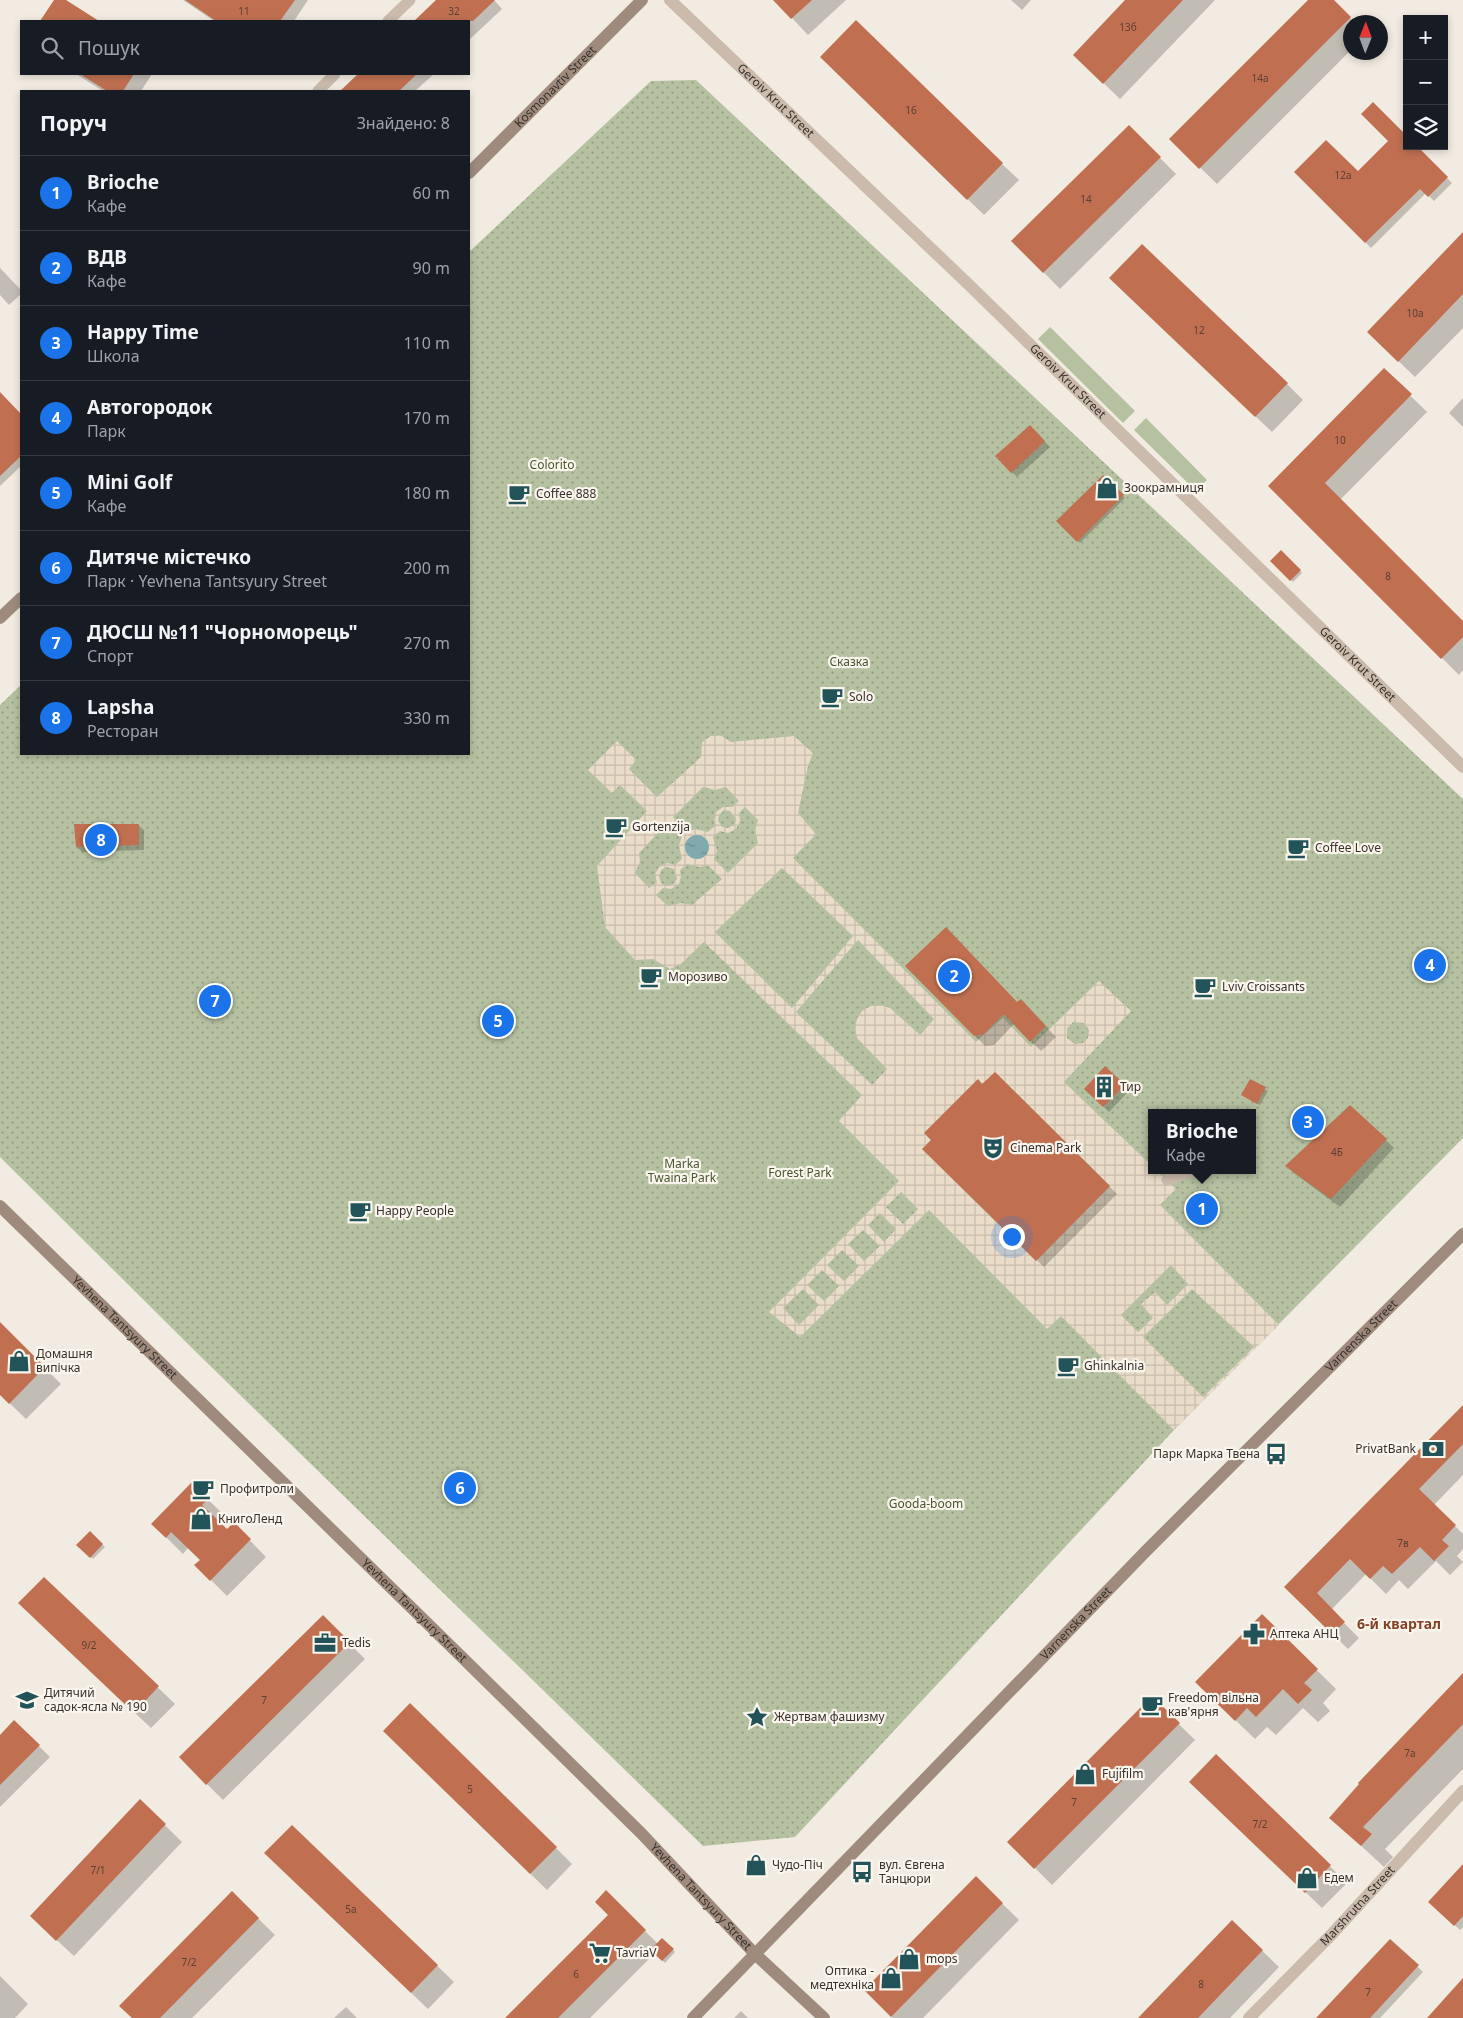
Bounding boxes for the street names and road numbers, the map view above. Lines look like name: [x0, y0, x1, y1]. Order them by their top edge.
street label: Kosmonavtiv Street: [510, 41, 600, 131]
street label: Geroiv Krut Street: [734, 59, 819, 142]
street label: Geroiv Krut Street: [1026, 340, 1111, 423]
street label: Geroiv Krut Street: [1316, 623, 1400, 706]
street label: Yevhena Tantsyury Street: [68, 1272, 182, 1383]
street label: Varnenska Street: [1321, 1295, 1401, 1375]
street label: Yevhena Tantsyury Street: [358, 1555, 472, 1666]
street label: Varnenska Street: [1036, 1582, 1116, 1663]
street label: Yevhena Tantsyury Street: [647, 1839, 756, 1954]
street label: Marshrutna Street: [1316, 1861, 1399, 1949]

